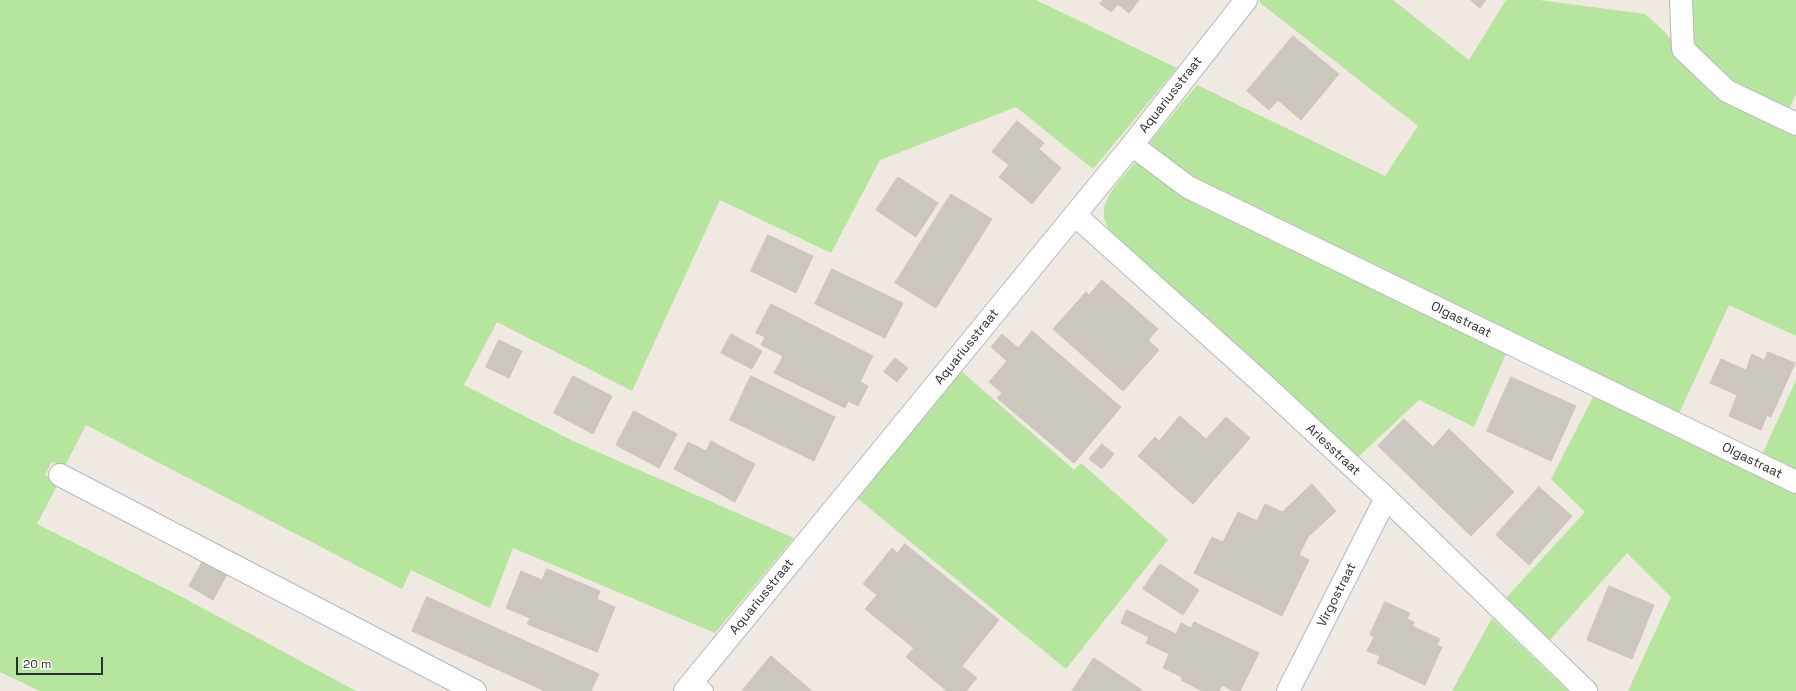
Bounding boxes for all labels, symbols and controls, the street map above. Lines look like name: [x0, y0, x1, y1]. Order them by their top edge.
street label: Aquariusstraat: [1136, 54, 1206, 136]
street label: Olgastraat: [1428, 299, 1494, 341]
street label: Aquariusstraat: [932, 306, 1002, 388]
street label: Ariesstraat: [1303, 421, 1363, 479]
street label: Olgastraat: [1719, 440, 1785, 482]
street label: Aquariusstraat: [727, 556, 797, 638]
street label: Virgostraat: [1314, 560, 1360, 630]
scale bar: [18, 649, 105, 675]
text: 20 m: [23, 656, 51, 672]

